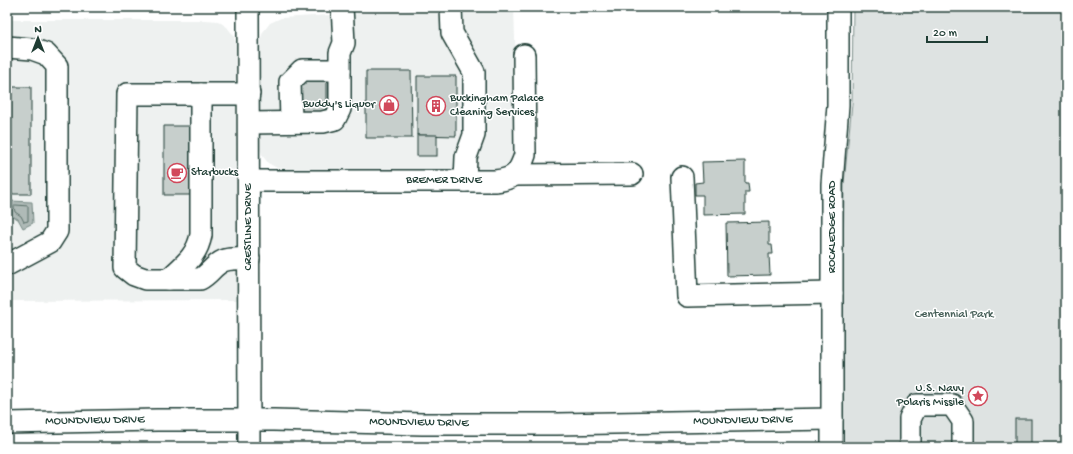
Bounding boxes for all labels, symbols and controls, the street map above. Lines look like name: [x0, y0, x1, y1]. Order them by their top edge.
north arrow: [18, 18, 58, 58]
scale bar: [927, 18, 987, 44]
text: N: [34, 24, 42, 36]
text: 20 m: [933, 27, 958, 41]
place label: Buckingham Palace Cleaning Services: [449, 92, 544, 120]
shop icon: Buddy's Liquor: [378, 94, 400, 116]
building icon: Buckingham Palace Cleaning Services: [425, 95, 447, 117]
place label: Buddy's Liquor: [302, 98, 377, 112]
cafe icon: Starbucks: [166, 162, 188, 184]
place label: Starbucks: [191, 166, 239, 180]
street label: BREMER DRIVE: [405, 174, 483, 188]
street label: ROCKLEDGE ROAD: [826, 181, 840, 273]
street label: CRESTLINE DRIVE: [242, 183, 256, 271]
park label: Centennial Park: [915, 308, 995, 322]
place label: U.S. Navy Polaris Missile: [896, 382, 965, 410]
place icon: U.S. Navy Polaris Missile: [967, 385, 989, 407]
street label: MOUNDVIEW DRIVE: [45, 413, 145, 429]
street label: MOUNDVIEW DRIVE: [693, 413, 793, 429]
street label: MOUNDVIEW DRIVE: [369, 415, 469, 431]

